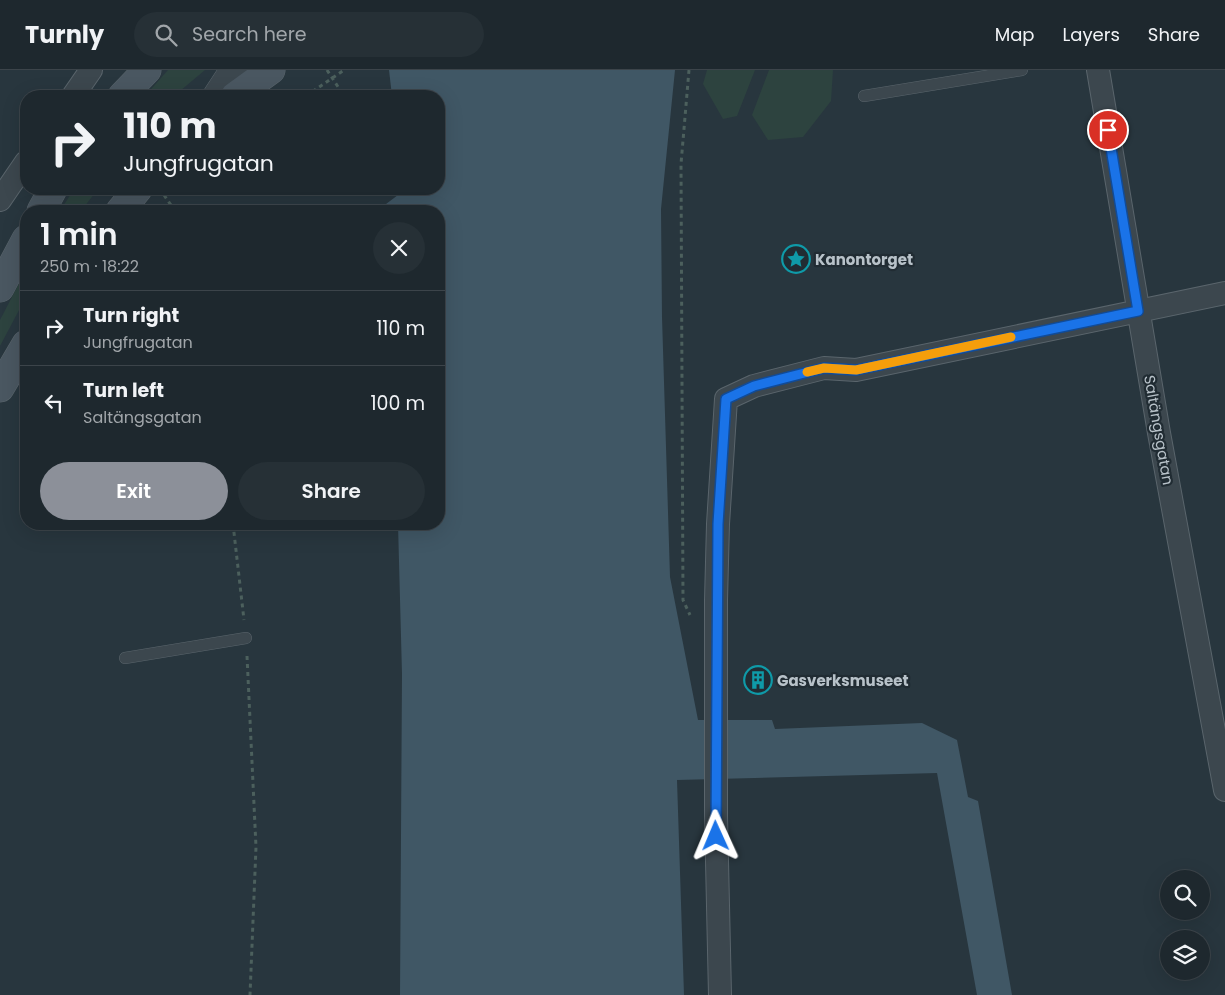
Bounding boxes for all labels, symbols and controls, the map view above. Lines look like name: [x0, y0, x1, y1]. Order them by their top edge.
search box: [134, 12, 484, 57]
text: Turnly: [25, 18, 104, 51]
icon: search: [152, 21, 180, 49]
text: Search here: [192, 21, 307, 48]
text: Map: [995, 22, 1035, 47]
text: Layers: [1063, 22, 1120, 47]
text: Share: [1148, 22, 1200, 47]
text: 110 m: [123, 101, 217, 150]
pin: [1087, 109, 1129, 151]
icon: right: [40, 110, 105, 175]
icon: arrive: [1094, 116, 1122, 144]
text: Jungfrugatan: [123, 148, 274, 179]
text: 1 min: [40, 213, 118, 256]
button: close: [373, 222, 425, 274]
place icon: Kanontorget: [781, 244, 811, 274]
place label: Kanontorget: [815, 249, 913, 270]
text: 250 m · 18:22: [40, 255, 139, 278]
text: Turn right: [83, 302, 179, 329]
icon: right: [40, 314, 68, 342]
text: 110 m: [376, 315, 425, 342]
text: Jungfrugatan: [83, 331, 193, 354]
street label: Saltängsgatan: [1139, 373, 1179, 487]
text: Turn left: [83, 377, 164, 404]
icon: left: [40, 389, 68, 417]
text: 100 m: [370, 390, 425, 417]
text: Saltängsgatan: [83, 406, 202, 429]
button: Exit: [40, 462, 228, 520]
button: Share: [238, 462, 425, 520]
building icon: Gasverksmuseet: [743, 665, 773, 695]
place label: Gasverksmuseet: [777, 670, 909, 691]
position arrow: [689, 809, 741, 861]
map controls: [1160, 870, 1210, 980]
button: search: [1160, 870, 1210, 920]
button: layers: [1160, 930, 1210, 980]

